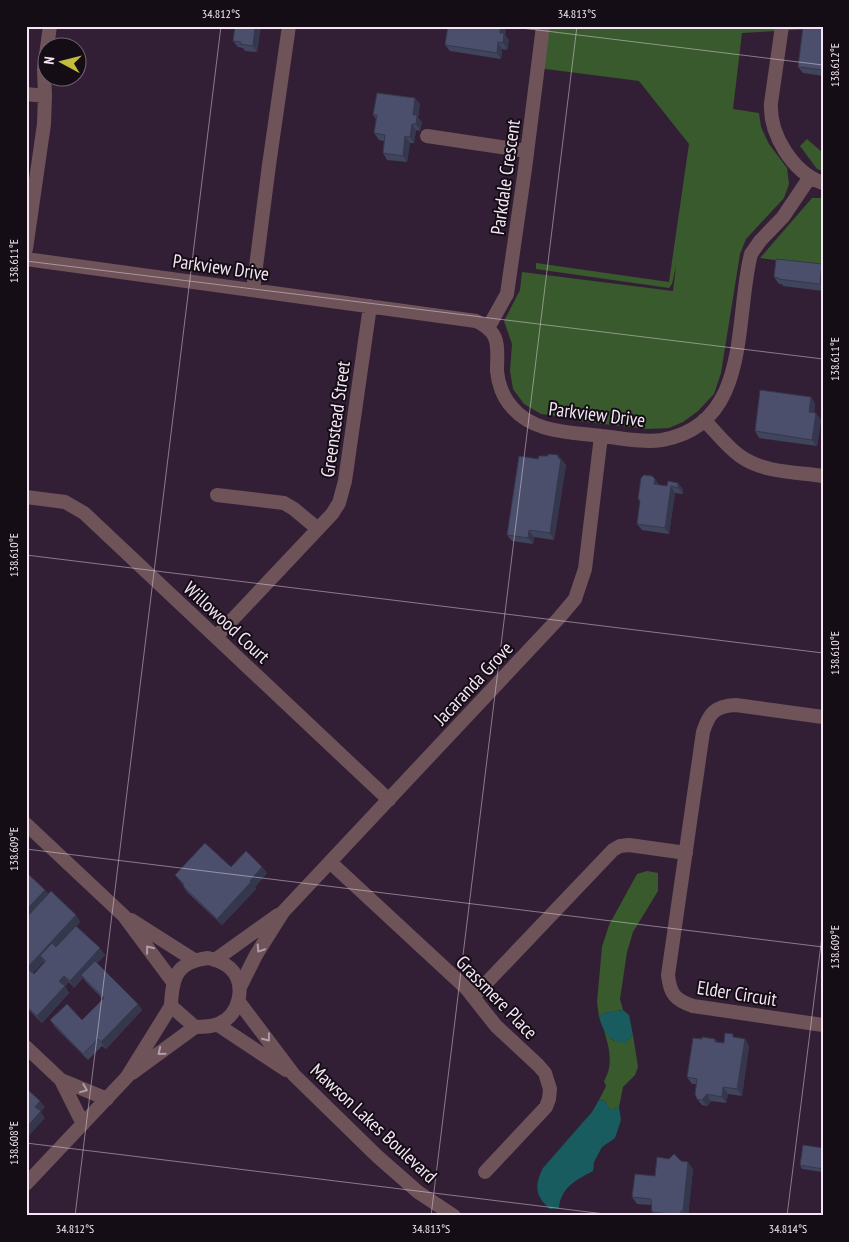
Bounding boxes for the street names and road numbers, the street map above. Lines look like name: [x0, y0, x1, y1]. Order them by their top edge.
street label: Parkdale Crescent: [485, 117, 525, 236]
street label: Parkview Drive: [171, 248, 271, 286]
street label: Greenstead Street: [315, 359, 355, 479]
street label: Parkview Drive: [547, 396, 647, 432]
street label: Willowood Court: [179, 576, 276, 668]
street label: Jacaranda Grove: [428, 636, 518, 730]
street label: Grassmere Place: [451, 950, 543, 1044]
street label: Elder Circuit: [695, 975, 779, 1011]
street label: Mawson Lakes Boulevard: [306, 1058, 442, 1188]

